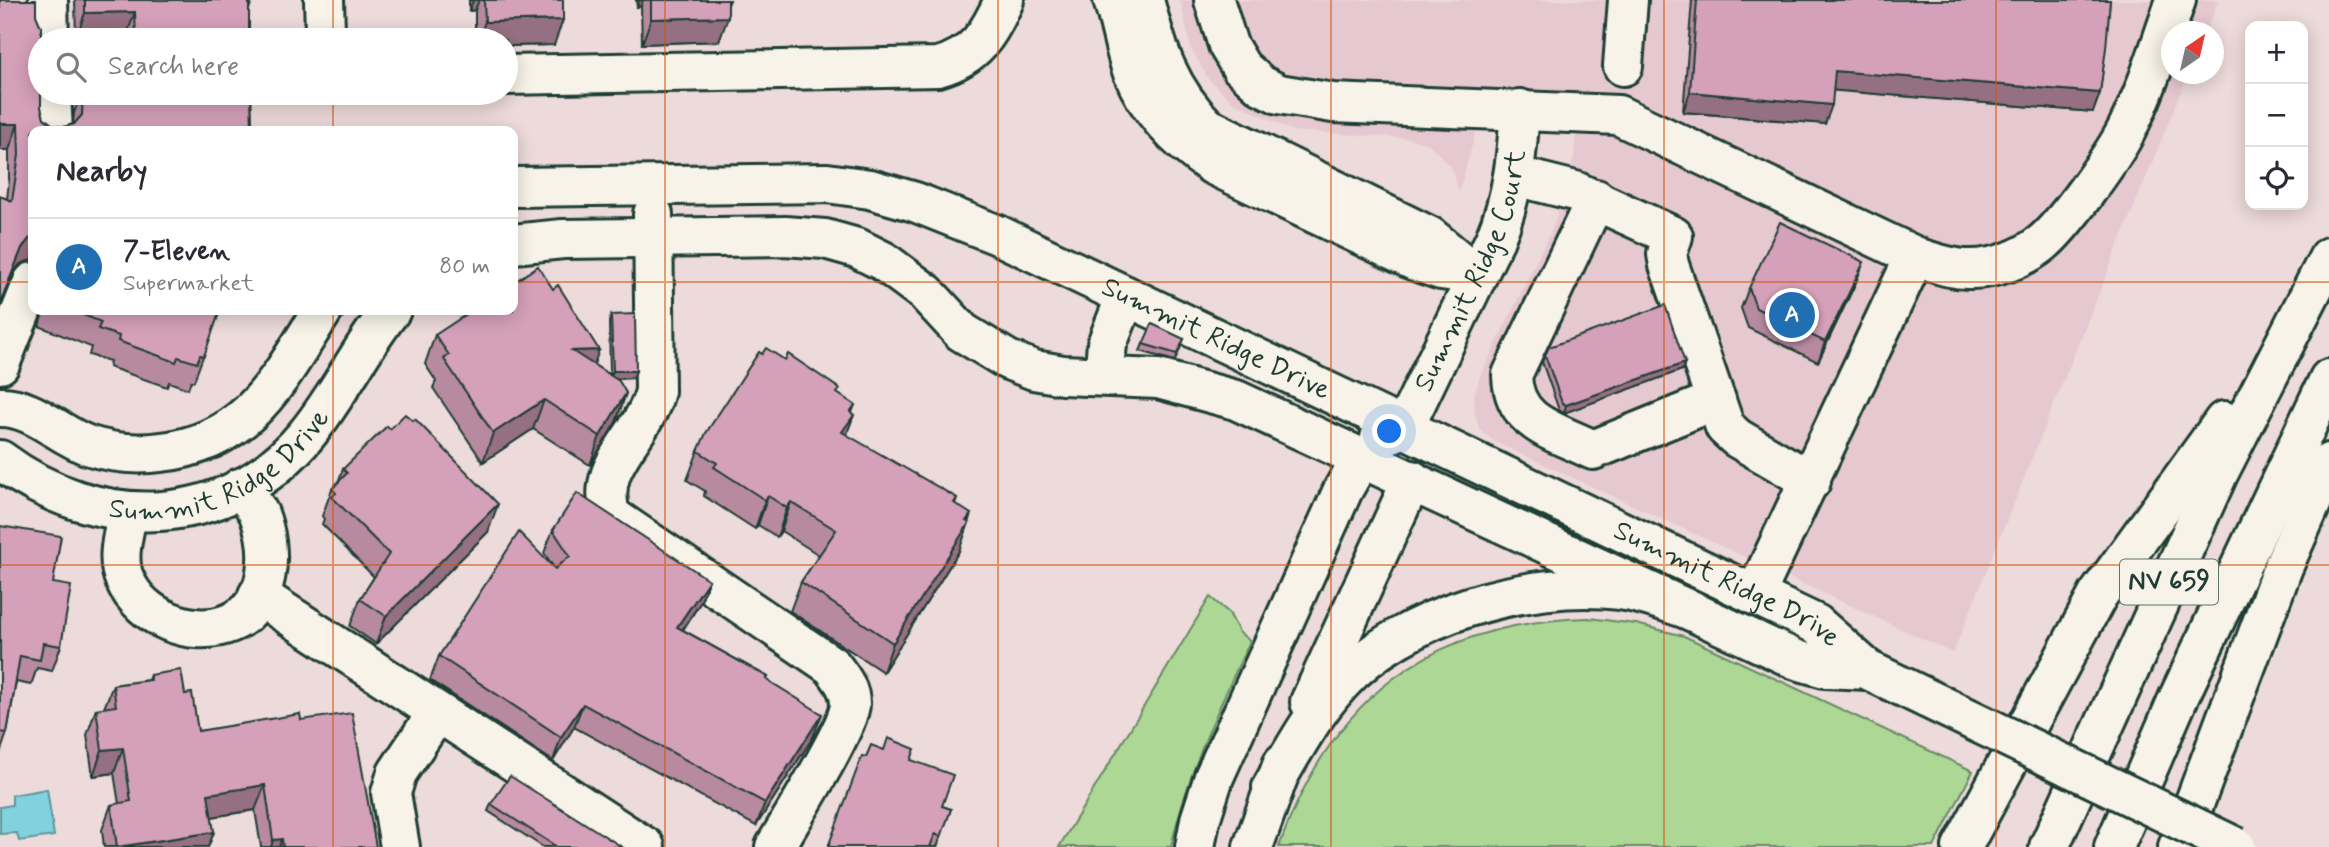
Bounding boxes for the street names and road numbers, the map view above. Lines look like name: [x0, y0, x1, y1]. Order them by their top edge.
street label: Summit Ridge Court: [1406, 147, 1535, 398]
street label: Summit Ridge Drive: [1096, 268, 1336, 409]
street label: Summit Ridge Drive: [107, 401, 338, 530]
street label: Summit Ridge Drive: [1608, 512, 1849, 656]
road number: NV 659: [2120, 560, 2218, 604]

